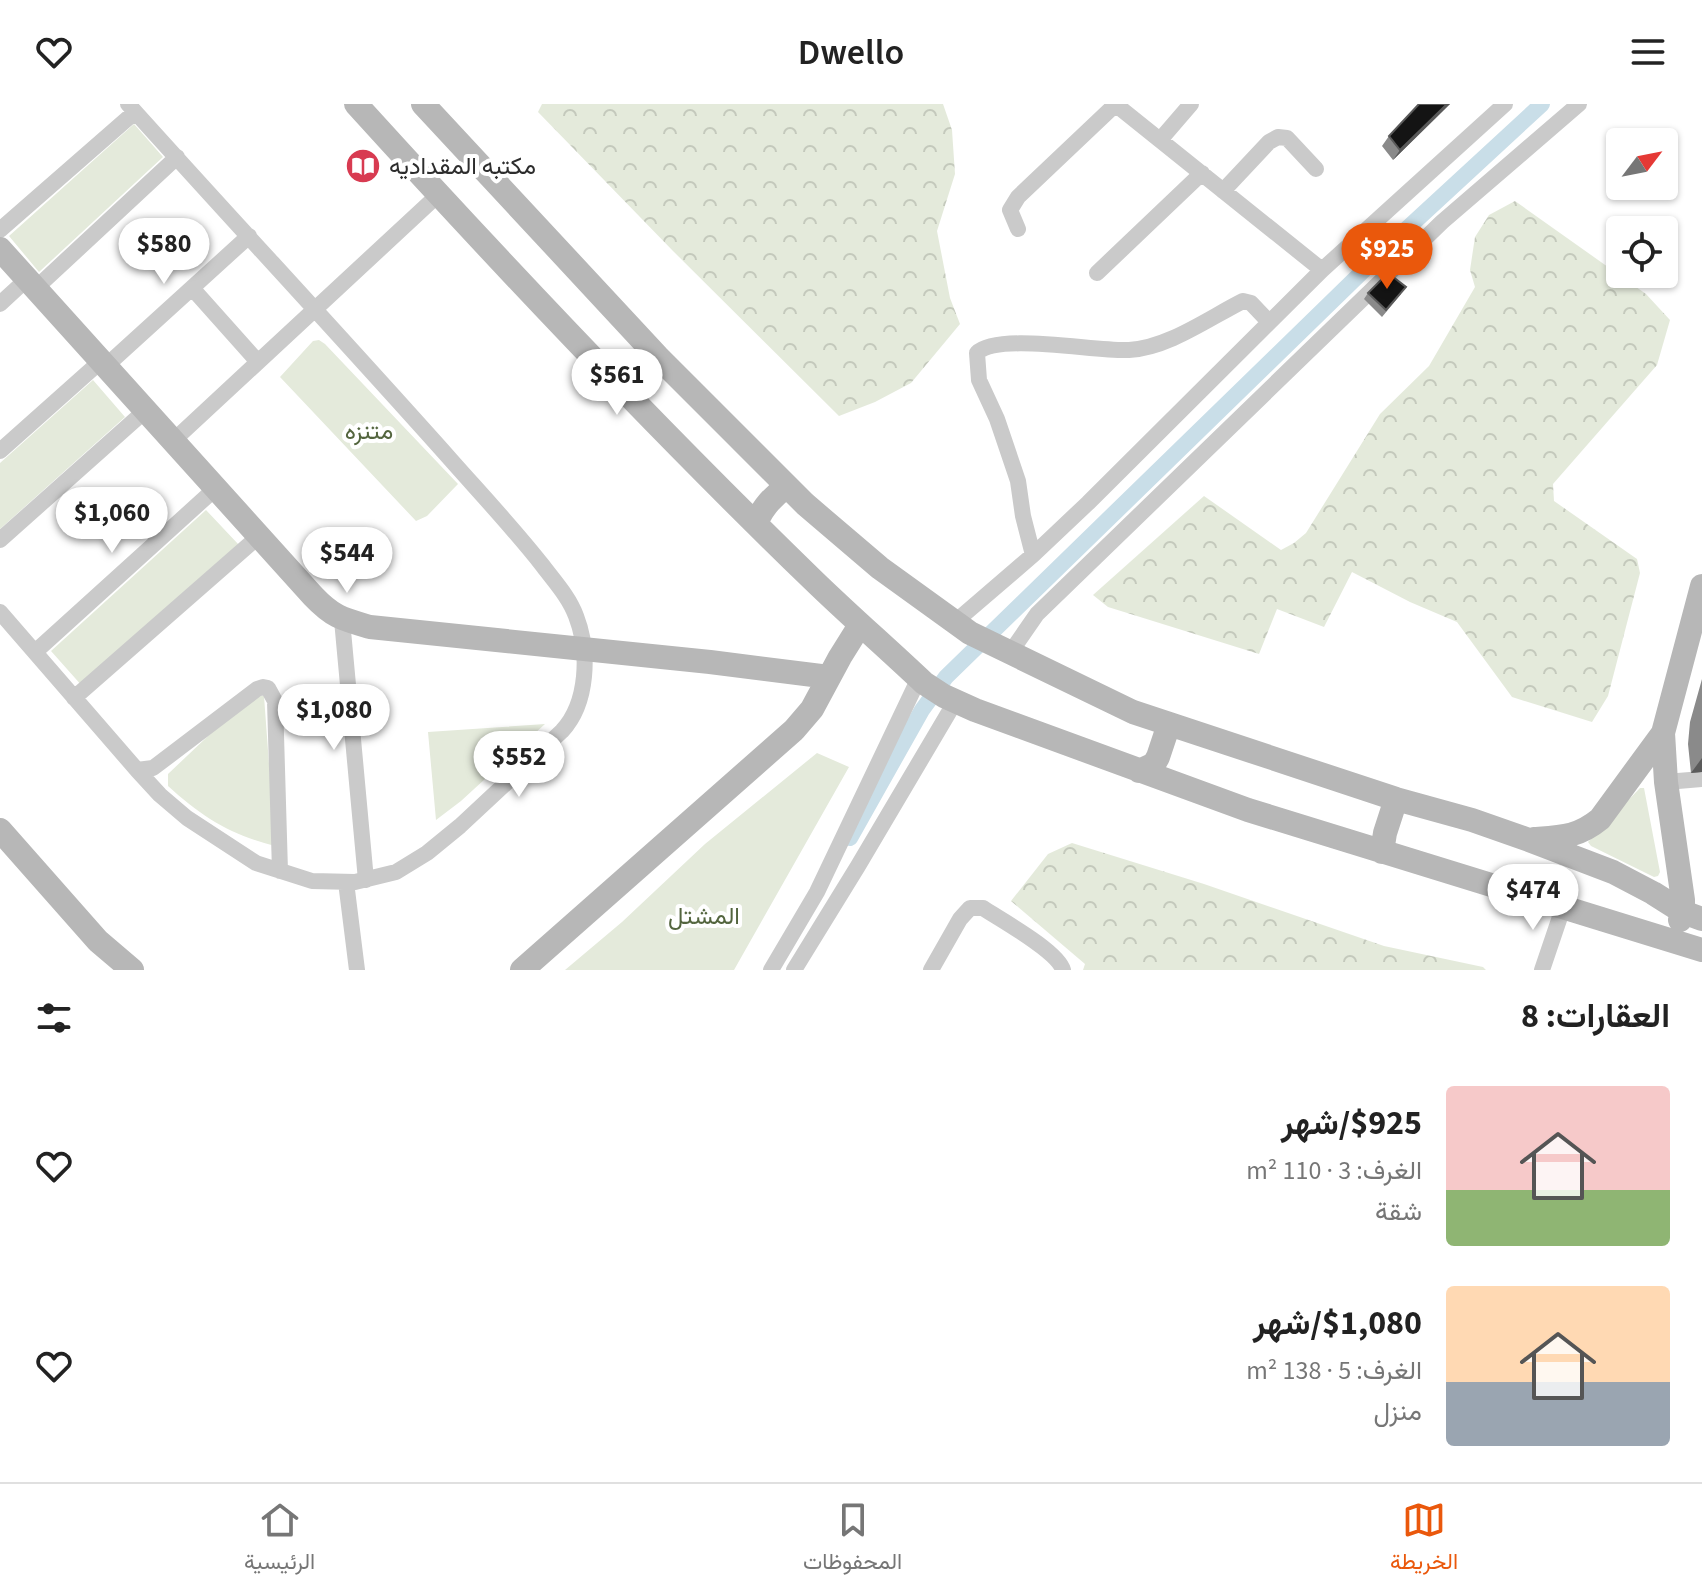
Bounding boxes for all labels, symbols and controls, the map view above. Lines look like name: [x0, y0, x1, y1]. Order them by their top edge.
text: Dwello: [798, 27, 904, 78]
icon: heart: [32, 30, 76, 74]
icon: menu: [1626, 30, 1670, 74]
north arrow: [1606, 128, 1678, 200]
map controls: [1606, 128, 1678, 288]
library icon: مكتبه المقداديه: [344, 147, 382, 185]
place label: مكتبه المقداديه: [389, 149, 536, 184]
button: locate: [1606, 216, 1678, 288]
pin: $580: [117, 218, 211, 286]
pin: $925: [1340, 223, 1434, 291]
text: $580: [137, 225, 191, 262]
text: $925: [1360, 230, 1414, 267]
pin: $561: [570, 349, 664, 417]
text: $561: [590, 356, 644, 393]
park label: متنزه: [345, 414, 393, 449]
pin: $1,060: [47, 487, 177, 555]
text: $1,060: [74, 494, 150, 531]
pin: $544: [300, 527, 394, 595]
text: $544: [320, 534, 374, 571]
pin: $1,080: [269, 684, 399, 752]
text: $1,080: [296, 691, 372, 728]
pin: $552: [472, 731, 566, 799]
text: $552: [492, 738, 546, 775]
pin: $474: [1486, 864, 1580, 932]
text: $474: [1506, 871, 1560, 908]
park label: المشتل: [668, 899, 740, 934]
text: العقارات: 8: [1521, 992, 1670, 1041]
icon: filters: [32, 996, 76, 1040]
text: $925/شهر: [1281, 1099, 1422, 1148]
icon: home: [1510, 1118, 1606, 1214]
icon: heart: [32, 1144, 76, 1188]
text: الغرف: 3 · 110 m²: [1246, 1152, 1422, 1189]
text: شقة: [1375, 1193, 1422, 1230]
text: $1,080/شهر: [1253, 1299, 1422, 1348]
icon: home: [1510, 1318, 1606, 1414]
icon: heart: [32, 1344, 76, 1388]
text: الغرف: 5 · 138 m²: [1246, 1352, 1422, 1389]
text: منزل: [1373, 1393, 1422, 1430]
tab: الرئيسية: [244, 1498, 315, 1581]
tab: المحفوظات: [803, 1498, 902, 1581]
tab: الخريطة: [1390, 1498, 1458, 1581]

